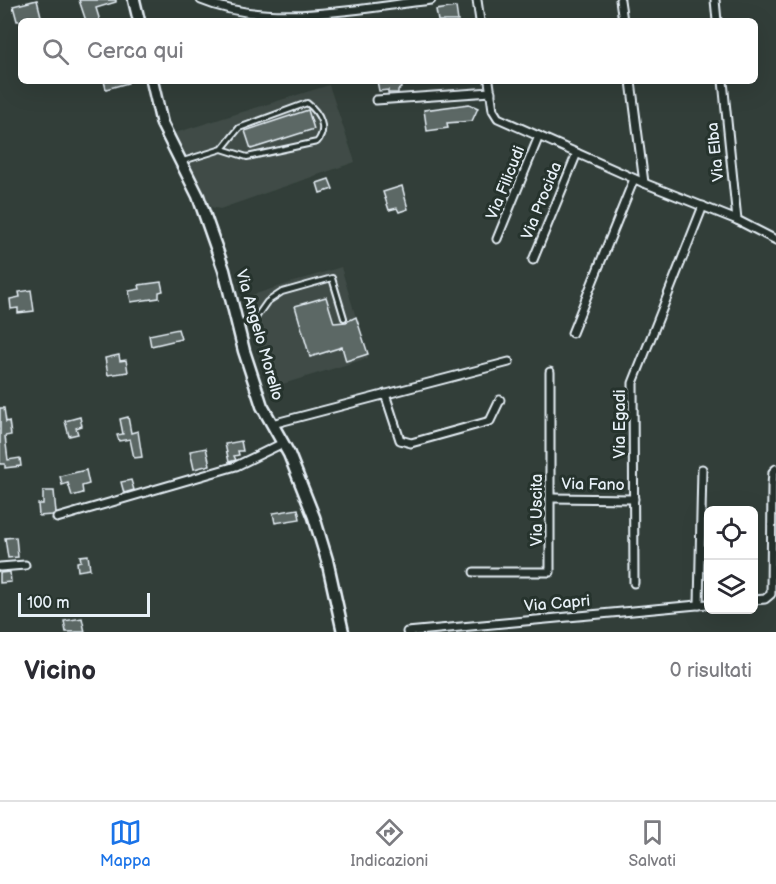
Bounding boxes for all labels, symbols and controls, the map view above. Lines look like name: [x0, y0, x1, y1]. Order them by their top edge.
search box: [18, 18, 758, 84]
icon: search: [39, 35, 72, 68]
text: Cerca qui: [87, 38, 184, 65]
street label: Via Elba: [703, 122, 729, 182]
street label: Via Filicudi: [483, 143, 529, 223]
street label: Via Procida: [518, 159, 566, 243]
street label: Via Angelo Morello: [231, 267, 287, 403]
street label: Via Egadi: [611, 390, 630, 458]
street label: Via Uscita: [528, 474, 547, 546]
street label: Via Fano: [561, 475, 625, 495]
map controls: [704, 506, 758, 614]
button: locate: [704, 506, 758, 560]
button: layers: [704, 560, 758, 614]
scale bar: [18, 590, 150, 618]
street label: Via Capri: [523, 592, 591, 616]
text: 100 m: [27, 594, 70, 613]
text: Vicino: [24, 656, 96, 687]
text: 0 risultati: [670, 659, 752, 683]
tab: Mappa: [100, 816, 151, 871]
tab: Indicazioni: [351, 816, 428, 871]
tab: Salvati: [628, 816, 676, 871]

